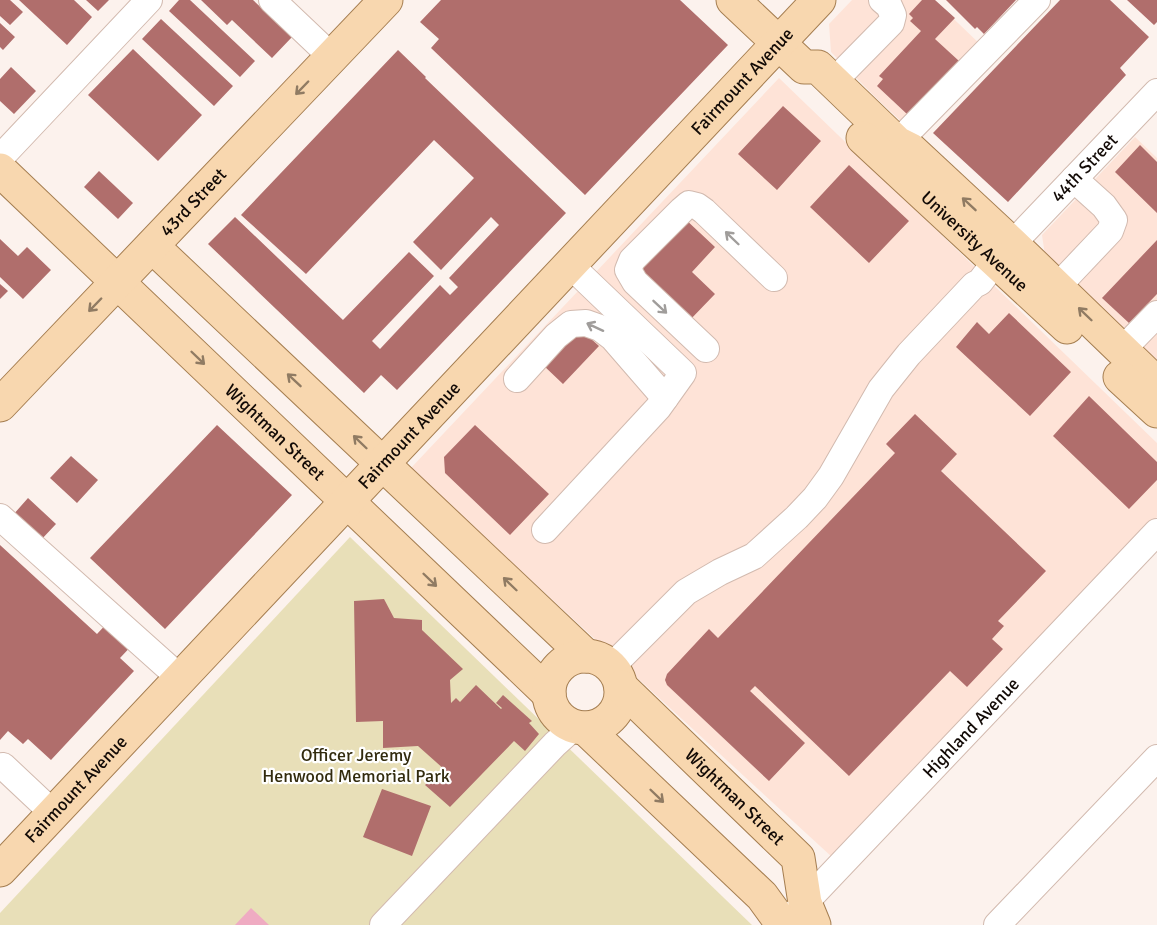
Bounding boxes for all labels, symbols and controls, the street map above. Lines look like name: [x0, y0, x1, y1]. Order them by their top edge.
street label: Fairmount Avenue: [686, 23, 798, 140]
one-way arrow: [295, 80, 310, 95]
street label: 44th Street: [1047, 129, 1122, 207]
street label: 43rd Street: [155, 163, 231, 241]
street label: University Avenue: [916, 186, 1033, 296]
one-way arrow: [962, 198, 977, 212]
one-way arrow: [724, 230, 739, 245]
one-way arrow: [89, 297, 103, 312]
one-way arrow: [653, 299, 668, 314]
one-way arrow: [1077, 307, 1092, 321]
one-way arrow: [587, 321, 605, 333]
one-way arrow: [190, 350, 205, 365]
one-way arrow: [287, 373, 302, 387]
street label: Fairmount Avenue: [353, 377, 465, 494]
street label: Wightman Street: [220, 380, 330, 485]
one-way arrow: [352, 435, 367, 449]
one-way arrow: [423, 573, 438, 587]
one-way arrow: [503, 577, 518, 591]
street label: Highland Avenue: [918, 673, 1024, 783]
street label: Fairmount Avenue: [20, 731, 132, 848]
park label: Officer Jeremy Henwood Memorial Park: [262, 744, 450, 787]
street label: Wightman Street: [680, 744, 789, 850]
one-way arrow: [649, 789, 664, 803]

